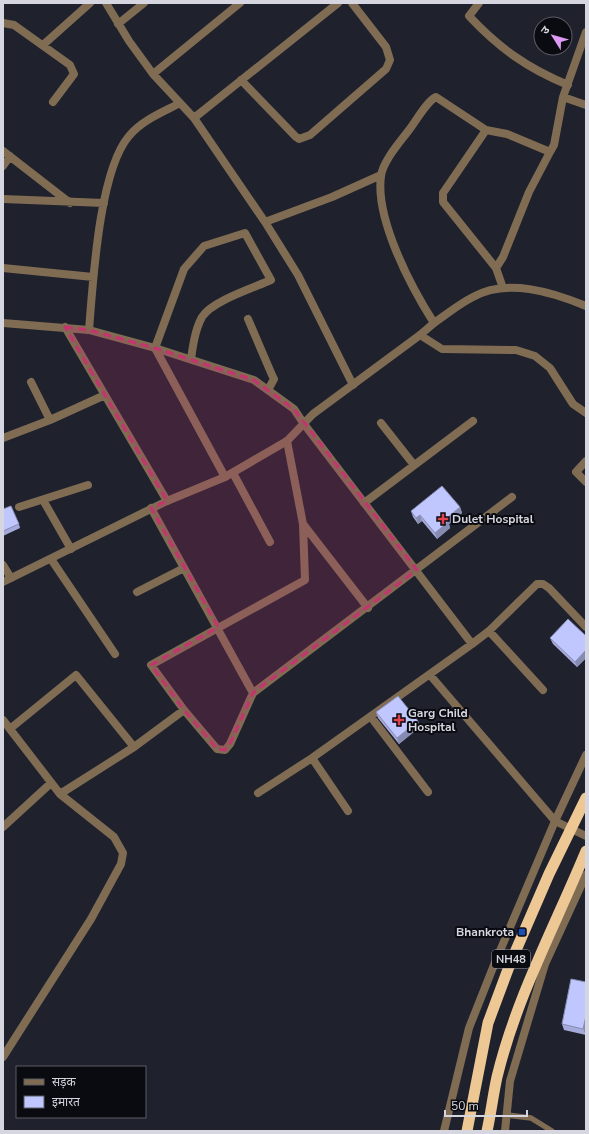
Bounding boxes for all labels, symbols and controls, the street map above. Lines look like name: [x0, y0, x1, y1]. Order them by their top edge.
north arrow: [533, 16, 573, 56]
text: उ: [537, 23, 554, 37]
place label: Dulet Hospital: [452, 511, 534, 527]
marker: Dulet Hospital: [437, 513, 449, 525]
place label: Garg Child Hospital: [408, 705, 468, 735]
marker: Garg Child Hospital: [393, 714, 405, 726]
place label: Bhankrota: [456, 924, 514, 940]
marker: Bhankrota: [517, 927, 527, 937]
road number: NH48: [492, 950, 530, 968]
legend: [16, 1066, 146, 1118]
text: सड़क: [52, 1074, 77, 1090]
scale bar: [445, 1092, 527, 1118]
text: इमारत: [52, 1094, 81, 1110]
text: 50 m: [451, 1098, 479, 1114]

